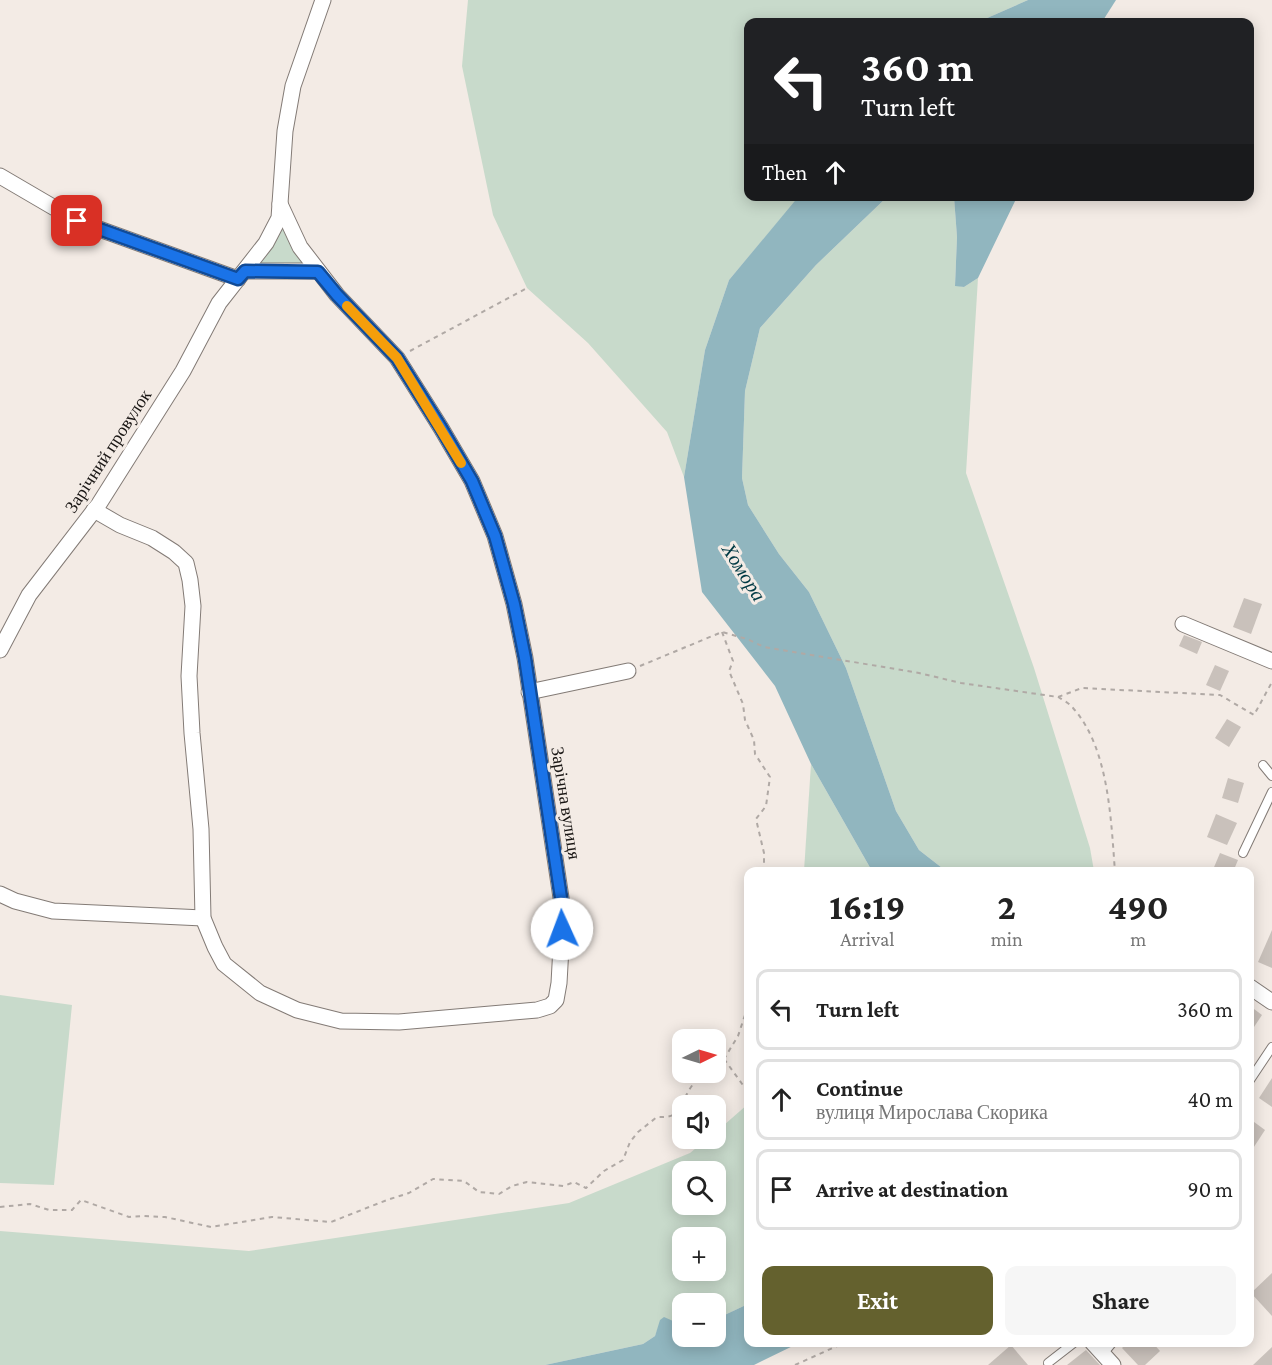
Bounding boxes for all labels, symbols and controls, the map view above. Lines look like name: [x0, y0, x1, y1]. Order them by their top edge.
icon: left: [762, 42, 840, 120]
text: 360 m: [861, 43, 974, 90]
text: Turn left: [861, 92, 955, 122]
icon: ahead: [819, 156, 852, 189]
text: Then: [762, 160, 807, 185]
pin: [51, 195, 102, 246]
icon: arrive: [60, 204, 93, 237]
street label: Зарічний провулок: [61, 385, 155, 516]
water label: Хомора: [716, 538, 770, 605]
street label: Зарічна вулиця: [547, 745, 585, 861]
text: 16:19: [829, 887, 905, 927]
text: 2: [998, 887, 1016, 927]
text: 490: [1108, 887, 1169, 927]
position arrow: [530, 897, 594, 961]
text: Arrival: [840, 928, 895, 950]
text: min: [991, 928, 1023, 950]
text: m: [1130, 928, 1146, 950]
icon: left: [765, 993, 798, 1026]
text: Turn left: [816, 997, 899, 1022]
text: 360 m: [1177, 997, 1233, 1022]
north arrow: [672, 1029, 726, 1083]
map controls: [672, 1029, 726, 1347]
text: Continue: [816, 1076, 903, 1101]
icon: ahead: [765, 1083, 798, 1116]
text: 40 m: [1188, 1087, 1233, 1112]
button: sound: [672, 1095, 726, 1149]
text: вулиця Мирослава Скорика: [816, 1101, 1048, 1123]
button: search: [672, 1161, 726, 1215]
icon: arrive: [765, 1173, 798, 1206]
text: Arrive at destination: [816, 1177, 1008, 1202]
text: 90 m: [1188, 1177, 1233, 1202]
button: +: [672, 1227, 726, 1281]
button: Exit: [762, 1266, 993, 1335]
button: Share: [1005, 1266, 1236, 1335]
button: −: [672, 1293, 726, 1347]

